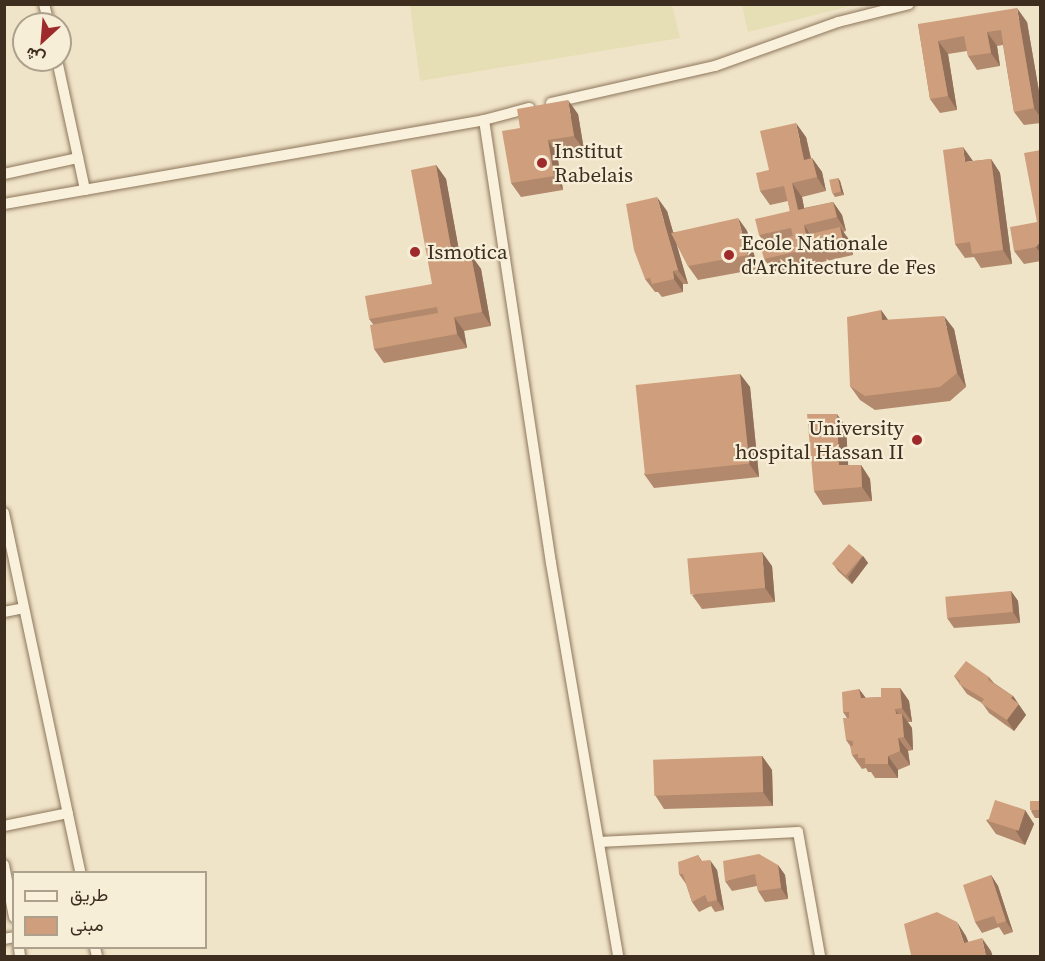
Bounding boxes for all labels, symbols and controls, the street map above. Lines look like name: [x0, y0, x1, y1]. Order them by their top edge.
north arrow: [12, 12, 72, 72]
text: ش: [22, 42, 48, 70]
place label: Institut Rabelais: [554, 138, 633, 188]
marker: Institut Rabelais: [535, 156, 549, 170]
place label: Ecole Nationale d'Architecture de Fes: [741, 230, 936, 280]
place label: Ismotica: [427, 239, 508, 265]
marker: Ismotica: [408, 245, 422, 259]
marker: Ecole Nationale d'Architecture de Fes: [722, 248, 736, 262]
place label: University hospital Hassan II: [735, 415, 904, 465]
marker: University hospital Hassan II: [908, 431, 926, 449]
legend: [12, 871, 207, 949]
text: طريق: [70, 882, 108, 907]
text: مبنى: [70, 912, 104, 937]

